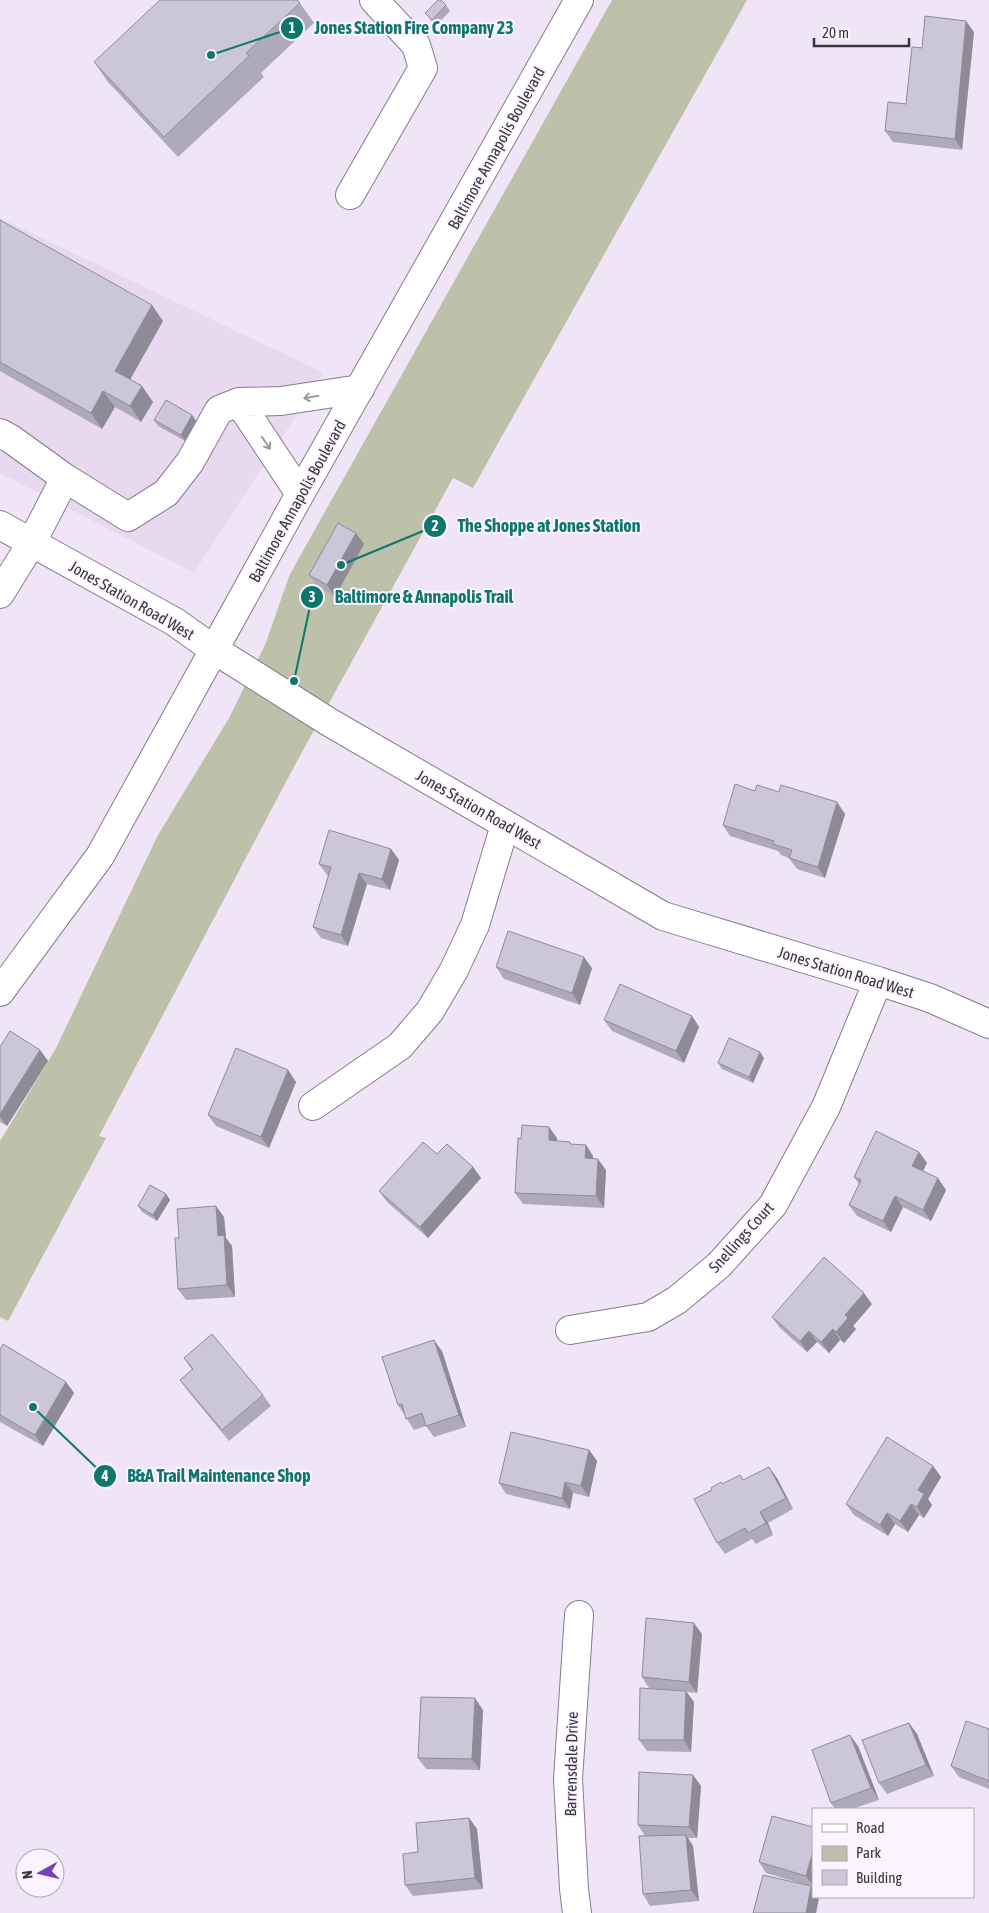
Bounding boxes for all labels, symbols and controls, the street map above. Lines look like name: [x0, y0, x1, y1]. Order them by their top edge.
callout: Jones Station Fire Company 23: [280, 11, 524, 44]
scale bar: [814, 15, 909, 47]
text: Jones Station Fire Company 23: [313, 17, 514, 38]
text: 1: [288, 19, 296, 36]
text: 20 m: [822, 24, 849, 41]
street label: Baltimore Annapolis Boulevard: [444, 64, 549, 233]
one-way arrow: [304, 392, 320, 402]
street label: Baltimore Annapolis Boulevard: [245, 417, 350, 586]
one-way arrow: [261, 435, 271, 449]
callout: The Shoppe at Jones Station: [423, 509, 651, 542]
text: The Shoppe at Jones Station: [458, 515, 641, 536]
text: 2: [431, 517, 439, 534]
street label: Jones Station Road West: [66, 557, 198, 643]
callout: Baltimore & Annapolis Trail: [299, 581, 523, 614]
text: Baltimore & Annapolis Trail: [335, 586, 514, 607]
text: 3: [308, 588, 316, 605]
street label: Jones Station Road West: [413, 766, 545, 852]
street label: Jones Station Road West: [776, 943, 917, 1001]
street label: Snellings Court: [705, 1198, 778, 1276]
callout: B&A Trail Maintenance Shop: [93, 1459, 321, 1492]
text: B&A Trail Maintenance Shop: [127, 1465, 311, 1486]
text: 4: [100, 1467, 109, 1484]
street label: Barrensdale Drive: [561, 1711, 581, 1817]
legend: [812, 1808, 974, 1898]
text: Road: [856, 1819, 885, 1836]
text: Park: [856, 1844, 881, 1861]
north arrow: [15, 1848, 65, 1898]
text: Building: [856, 1869, 902, 1886]
text: N: [19, 1870, 36, 1880]

